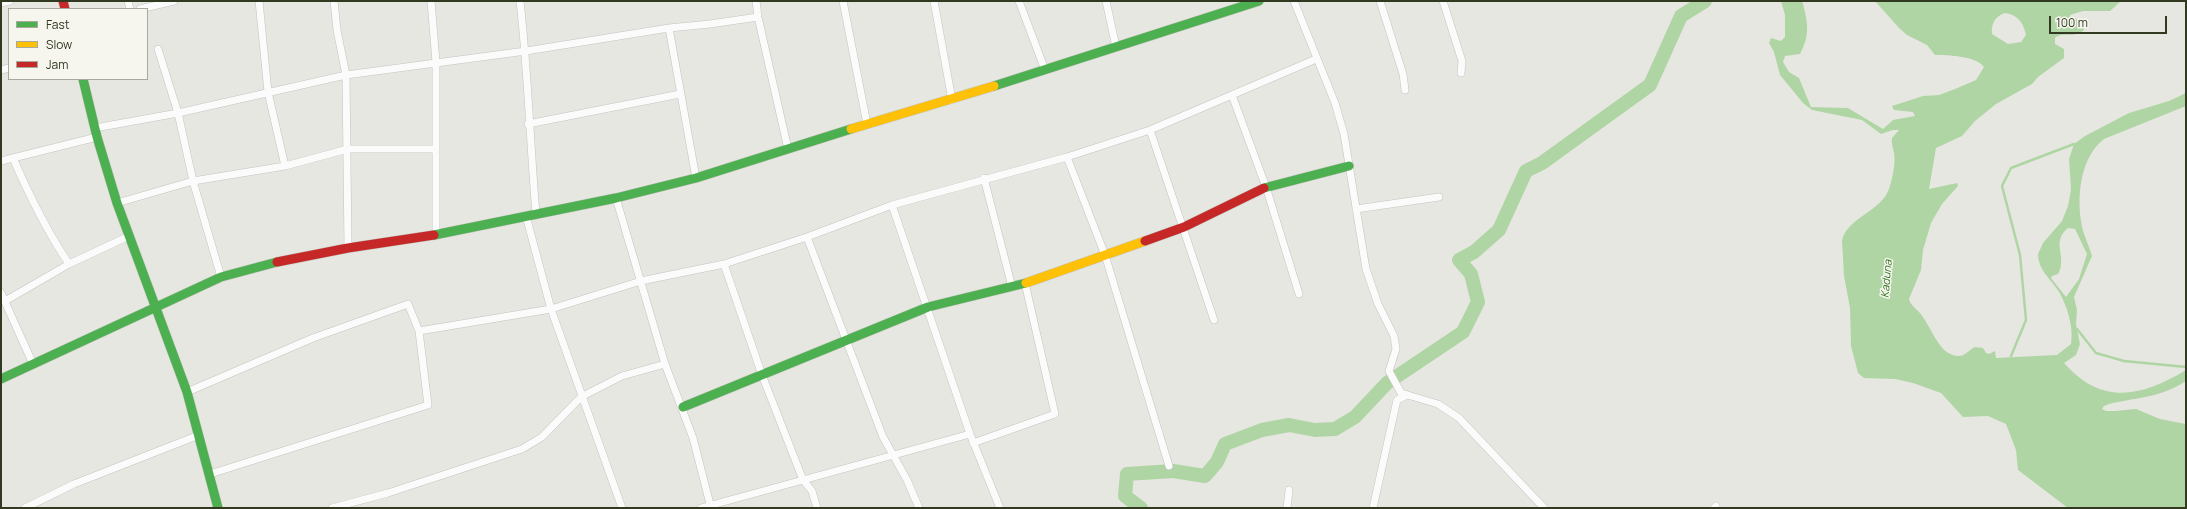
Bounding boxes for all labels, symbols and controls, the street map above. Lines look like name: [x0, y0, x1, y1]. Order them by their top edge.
legend: [8, 8, 148, 80]
scale bar: [2051, 8, 2169, 34]
text: 100 m: [2056, 14, 2088, 31]
text: Fast: [46, 16, 70, 33]
text: Slow: [46, 36, 72, 53]
text: Jam: [46, 56, 68, 73]
water label: Kaduna: [1879, 259, 1895, 299]

